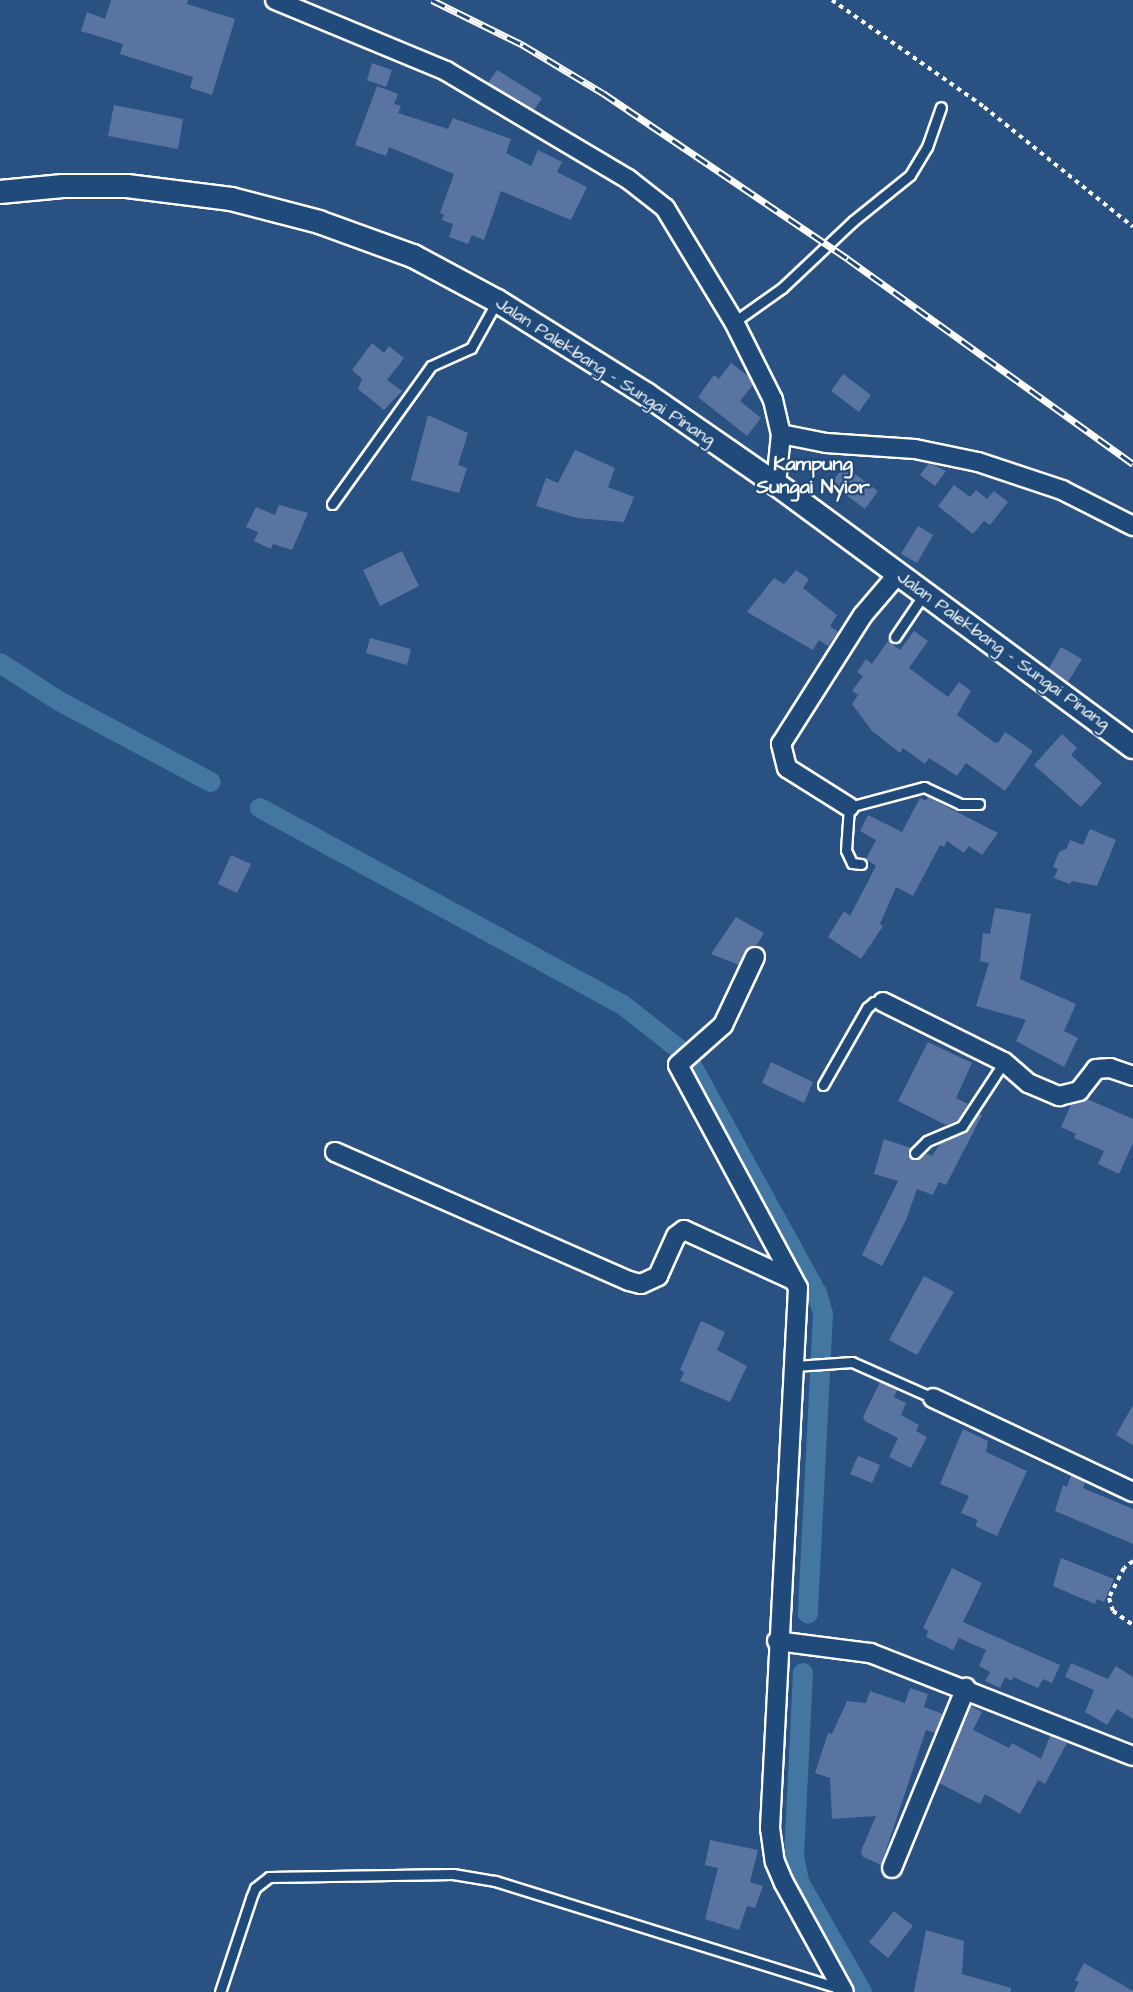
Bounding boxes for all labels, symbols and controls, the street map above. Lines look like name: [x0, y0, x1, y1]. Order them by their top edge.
street label: Jalan Palekbang - Sungai Pinang: [491, 293, 719, 451]
district label: Kampung Sungai Nyior: [756, 452, 870, 499]
street label: Jalan Palekbang - Sungai Pinang: [893, 567, 1113, 735]

